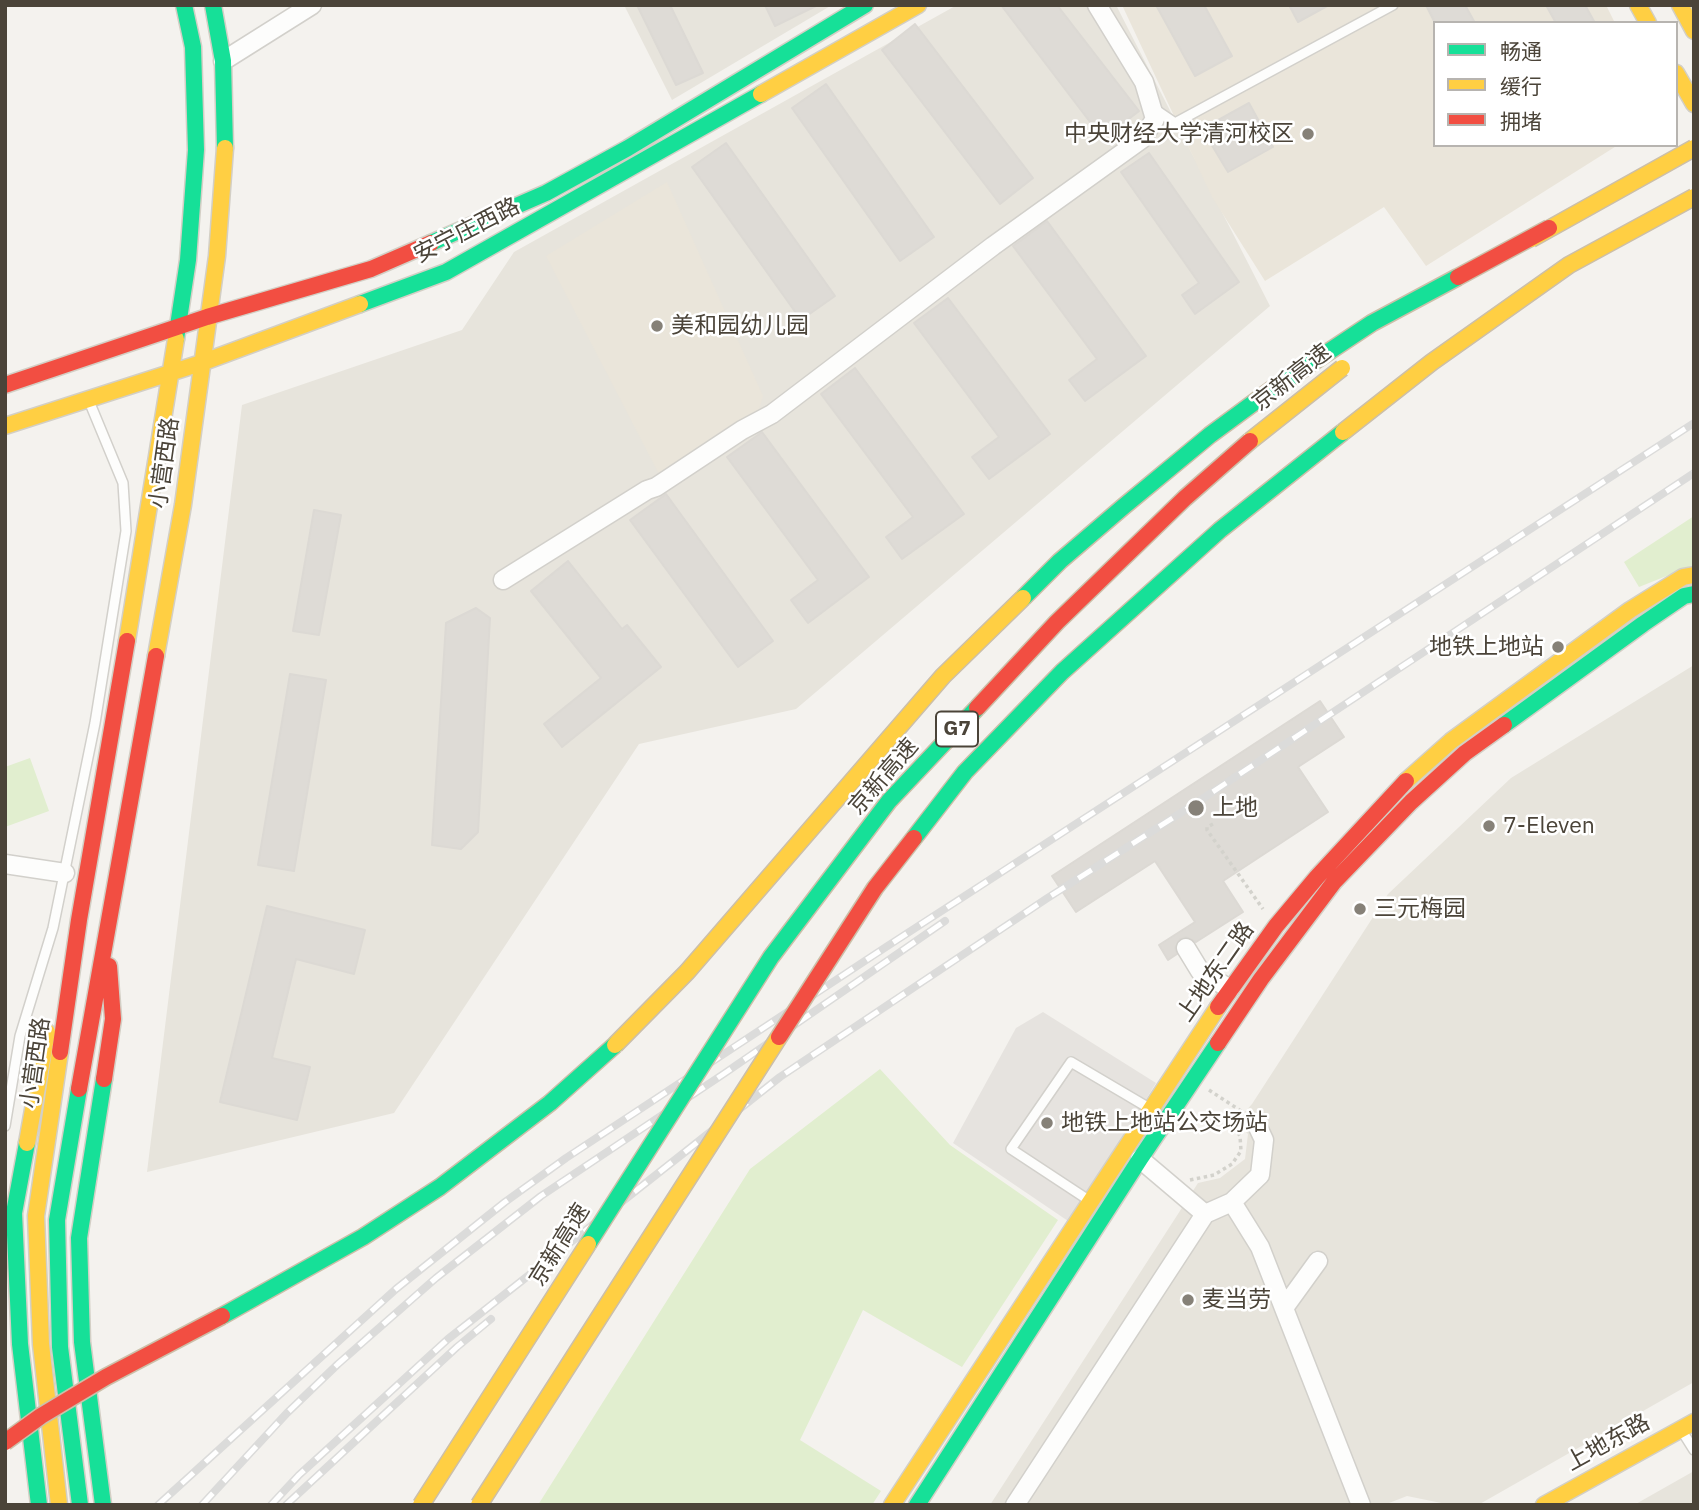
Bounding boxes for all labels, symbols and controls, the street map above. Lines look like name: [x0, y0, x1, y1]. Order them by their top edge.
legend: [1433, 21, 1678, 147]
text: 畅通: [1500, 37, 1542, 65]
text: 缓行: [1500, 72, 1542, 100]
text: 拥堵: [1500, 107, 1542, 135]
place label: 中央财经大学清河校区: [1064, 120, 1294, 148]
marker: 中央财经大学清河校区: [1300, 126, 1316, 142]
street label: 安宁庄西路: [410, 193, 524, 269]
place label: 美和园幼儿园: [671, 312, 809, 340]
marker: 美和园幼儿园: [649, 318, 665, 334]
street label: 京新高速: [1247, 339, 1337, 417]
street label: 小营西路: [145, 416, 185, 510]
place label: 地铁上地站: [1429, 633, 1544, 661]
marker: 地铁上地站: [1550, 639, 1566, 655]
road number: G7: [936, 712, 978, 746]
street label: 京新高速: [843, 733, 925, 821]
place label: 上地: [1212, 794, 1258, 822]
marker: 上地: [1186, 798, 1206, 818]
place label: 7-Eleven: [1503, 812, 1595, 840]
marker: 7-Eleven: [1481, 818, 1497, 834]
place label: 三元梅园: [1374, 895, 1466, 923]
marker: 三元梅园: [1352, 901, 1368, 917]
street label: 上地东二路: [1172, 917, 1260, 1027]
street label: 小营西路: [16, 1016, 56, 1110]
place label: 地铁上地站公交场站: [1061, 1109, 1268, 1137]
marker: 地铁上地站公交场站: [1039, 1115, 1055, 1131]
street label: 京新高速: [524, 1199, 596, 1291]
place label: 麦当劳: [1202, 1286, 1271, 1314]
marker: 麦当劳: [1180, 1292, 1196, 1308]
street label: 上地东路: [1561, 1409, 1655, 1477]

